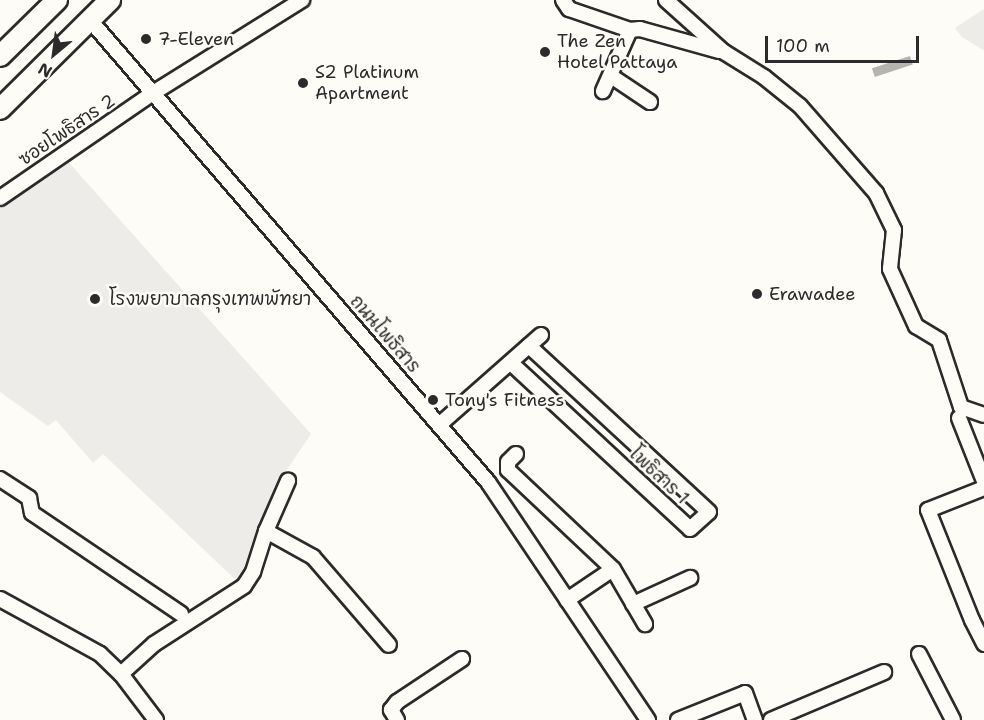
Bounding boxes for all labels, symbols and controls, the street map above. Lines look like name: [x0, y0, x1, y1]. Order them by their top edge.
north arrow: [24, 24, 84, 84]
scale bar: [768, 24, 922, 62]
place label: 7-Eleven: [158, 28, 234, 50]
place label: The Zen Hotel Pattaya: [557, 31, 677, 74]
marker: 7-Eleven: [139, 32, 153, 46]
text: 100 m: [776, 34, 830, 58]
marker: The Zen Hotel Pattaya: [538, 45, 552, 59]
text: N: [34, 58, 56, 82]
place label: S2 Platinum Apartment: [315, 62, 419, 104]
marker: S2 Platinum Apartment: [296, 76, 310, 90]
street label: ซอยโพธิสาร 2: [15, 90, 119, 170]
place label: Erawadee: [769, 283, 856, 305]
marker: Erawadee: [750, 287, 764, 301]
place label: โรงพยาบาลกรุงเทพพัทยา: [109, 288, 311, 310]
marker: โรงพยาบาลกรุงเทพพัทยา: [86, 290, 104, 308]
street label: ถนนโพธิสาร: [345, 291, 425, 377]
place label: Tony's Fitness: [445, 389, 564, 411]
marker: Tony's Fitness: [426, 393, 440, 407]
street label: โพธิสาร 1: [625, 443, 693, 509]

